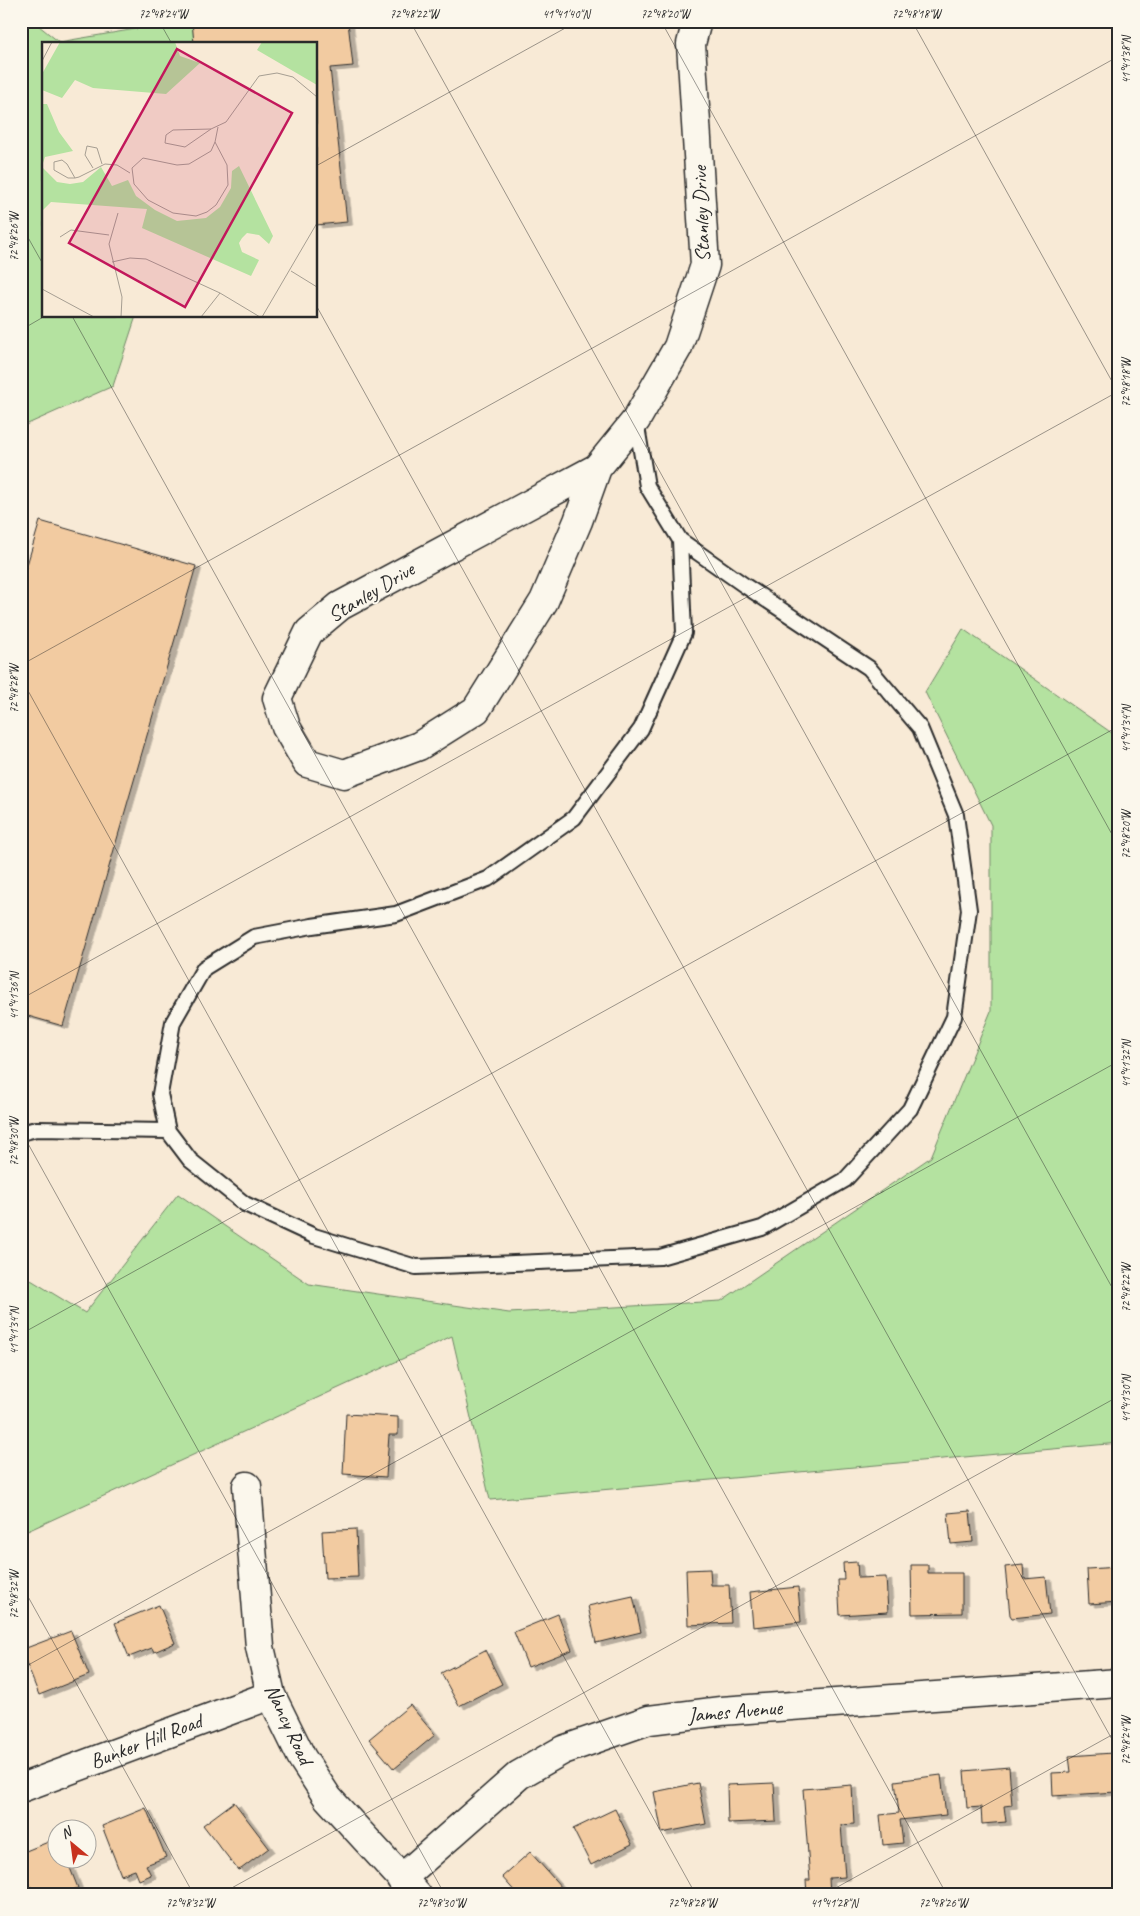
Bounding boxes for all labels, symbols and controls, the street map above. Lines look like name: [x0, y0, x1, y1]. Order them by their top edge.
text: 72°48'24"W: [139, 6, 190, 22]
text: 72°48'22"W: [390, 6, 441, 22]
text: 41°41'40"N: [542, 6, 591, 22]
text: 72°48'20"W: [641, 6, 692, 22]
text: 72°48'18"W: [892, 6, 943, 22]
text: 41°41'38"N: [1118, 35, 1134, 84]
inset map: [42, 42, 318, 318]
street label: Stanley Drive: [686, 163, 716, 263]
text: 72°48'26"W: [6, 210, 22, 261]
text: 72°48'18"W: [1118, 356, 1134, 407]
street label: Stanley Drive: [323, 555, 421, 628]
text: 72°48'28"W: [6, 662, 22, 713]
text: 41°41'34"N: [1118, 704, 1134, 753]
text: 72°48'20"W: [1118, 808, 1134, 859]
text: 41°41'36"N: [6, 971, 22, 1020]
text: 41°41'32"N: [1118, 1039, 1134, 1088]
text: 72°48'30"W: [6, 1115, 22, 1166]
text: 72°48'22"W: [1118, 1261, 1134, 1312]
text: 41°41'34"N: [6, 1306, 22, 1355]
text: 41°41'30"N: [1118, 1374, 1134, 1423]
text: 72°48'32"W: [6, 1568, 22, 1619]
street label: Nancy Road: [259, 1680, 320, 1772]
street label: James Avenue: [686, 1694, 784, 1728]
street label: Bunker Hill Road: [86, 1707, 208, 1774]
text: 72°48'24"W: [1118, 1714, 1134, 1765]
north arrow: [48, 1818, 98, 1868]
text: N: [58, 1822, 76, 1843]
text: 72°48'32"W: [166, 1895, 217, 1911]
text: 72°48'30"W: [417, 1895, 468, 1911]
text: 72°48'28"W: [668, 1895, 719, 1911]
text: 41°41'28"N: [810, 1895, 859, 1911]
text: 72°48'26"W: [919, 1895, 970, 1911]

